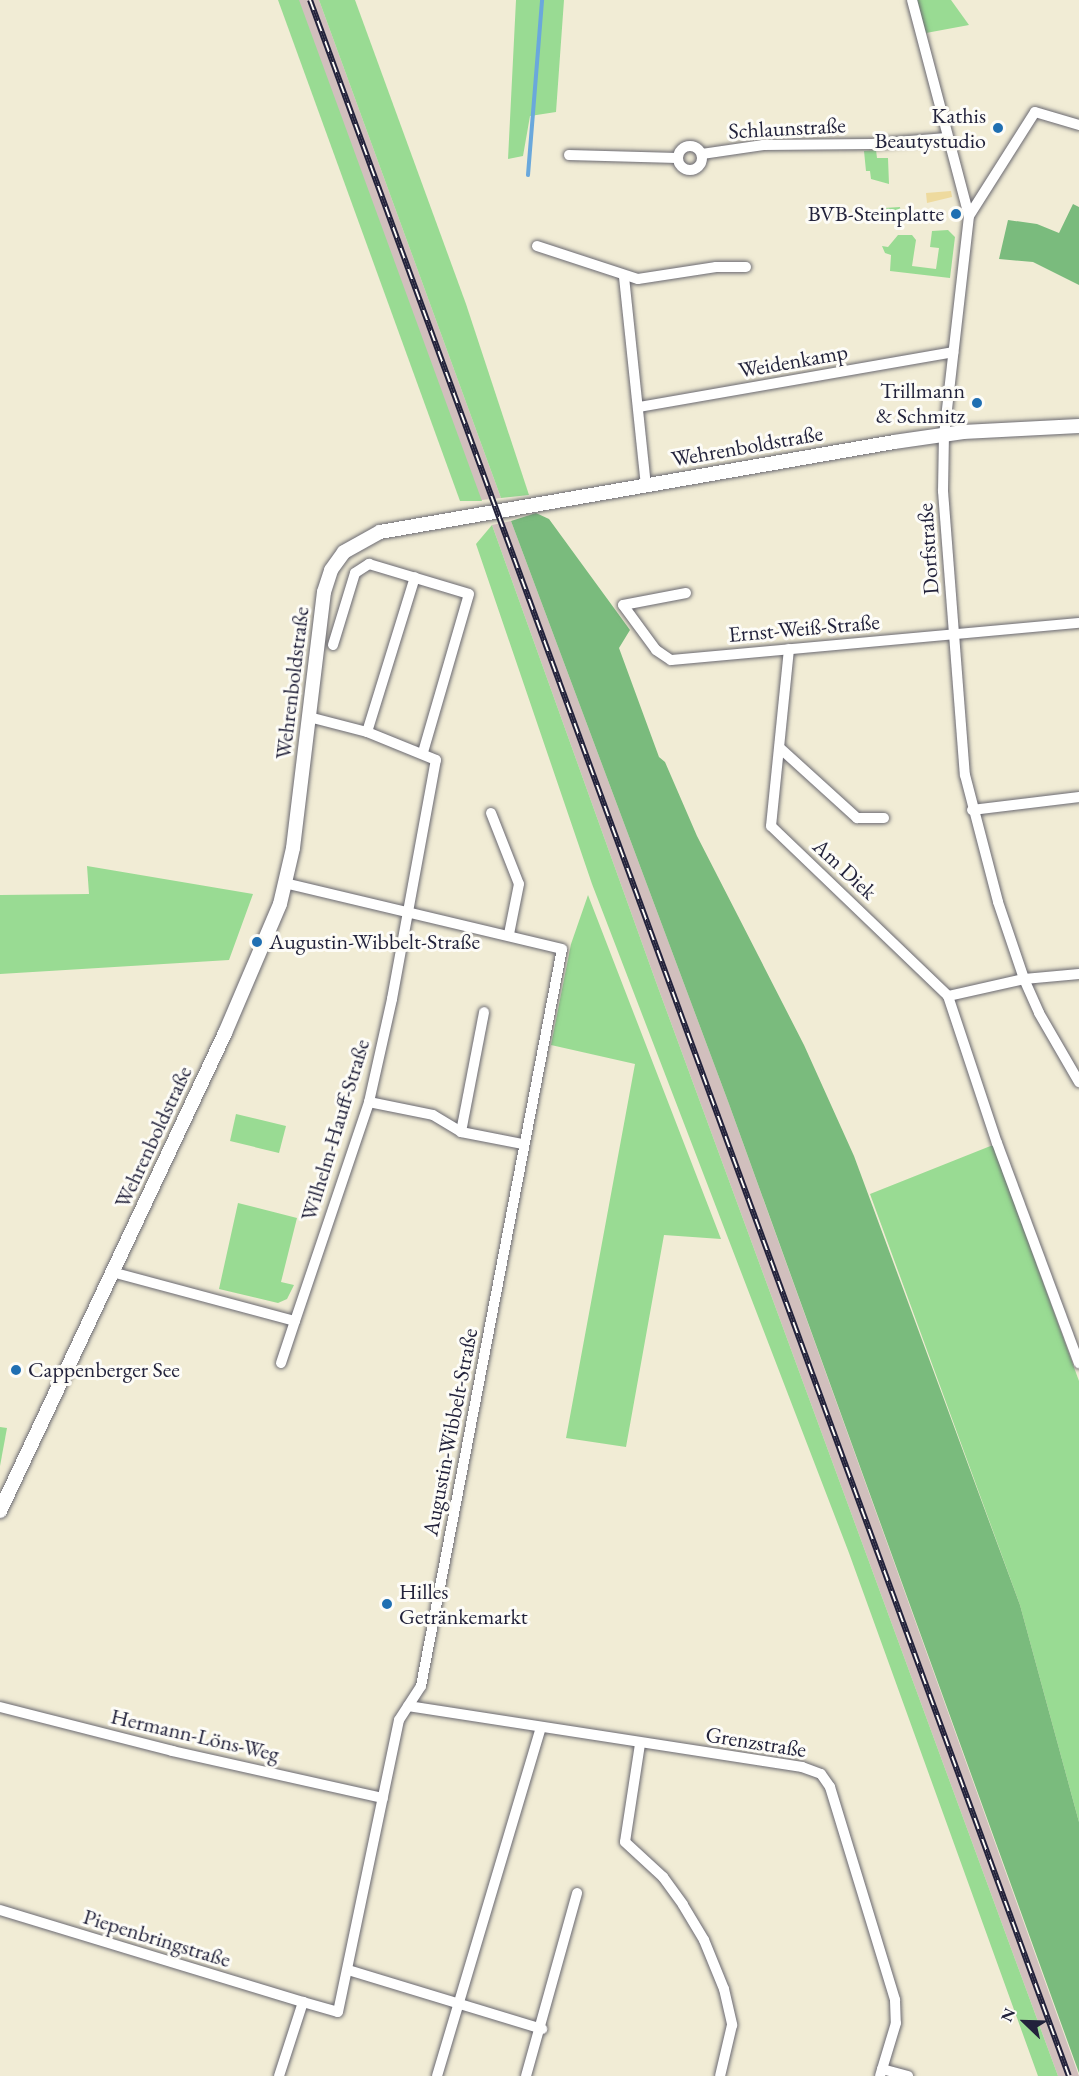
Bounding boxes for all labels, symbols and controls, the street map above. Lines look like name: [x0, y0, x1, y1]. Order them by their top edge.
place label: Kathis Beautystudio: [875, 102, 986, 154]
street label: Schlaunstraße: [728, 112, 846, 144]
marker: Kathis Beautystudio: [991, 121, 1005, 135]
place label: BVB-Steinplatte: [808, 201, 944, 227]
marker: BVB-Steinplatte: [949, 207, 963, 221]
street label: Weidenkamp: [736, 338, 850, 384]
place label: Trillmann & Schmitz: [876, 377, 965, 428]
marker: Trillmann & Schmitz: [970, 396, 984, 410]
street label: Wehrenboldstraße: [669, 420, 825, 472]
street label: Dorfstraße: [912, 502, 944, 596]
street label: Wehrenboldstraße: [270, 605, 314, 761]
street label: Ernst-Weiß-Straße: [727, 608, 881, 648]
street label: Am Diek: [808, 833, 882, 905]
place label: Augustin-Wibbelt-Straße: [269, 929, 480, 955]
marker: Augustin-Wibbelt-Straße: [250, 935, 264, 949]
street label: Wilhelm-Hauff-Straße: [295, 1036, 375, 1224]
street label: Wehrenboldstraße: [109, 1062, 197, 1212]
street label: Augustin-Wibbelt-Straße: [417, 1326, 483, 1538]
place label: Cappenberger See: [28, 1357, 180, 1383]
marker: Cappenberger See: [9, 1363, 23, 1377]
place label: Hilles Getränkemarkt: [399, 1578, 528, 1630]
marker: Hilles Getränkemarkt: [380, 1597, 394, 1611]
street label: Hermann-Löns-Weg: [108, 1703, 282, 1767]
street label: Grenzstraße: [704, 1721, 808, 1763]
street label: Piepenbringstraße: [80, 1903, 234, 1973]
north arrow: [995, 1992, 1055, 2052]
text: N: [996, 2005, 1020, 2025]

